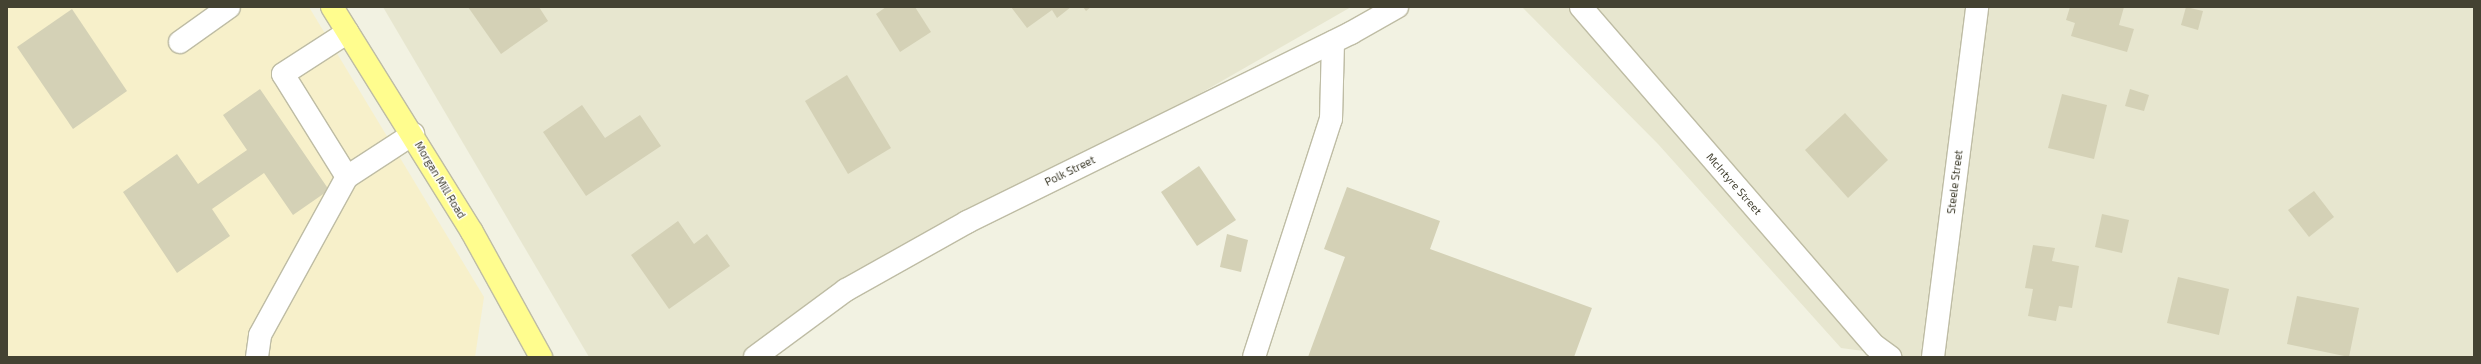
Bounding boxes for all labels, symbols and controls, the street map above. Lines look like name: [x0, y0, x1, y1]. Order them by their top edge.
street label: Morgan Mill Road: [412, 139, 468, 221]
street label: Steele Street: [1945, 149, 1965, 215]
street label: McIntyre Street: [1704, 150, 1764, 218]
street label: Polk Street: [1043, 153, 1097, 189]

